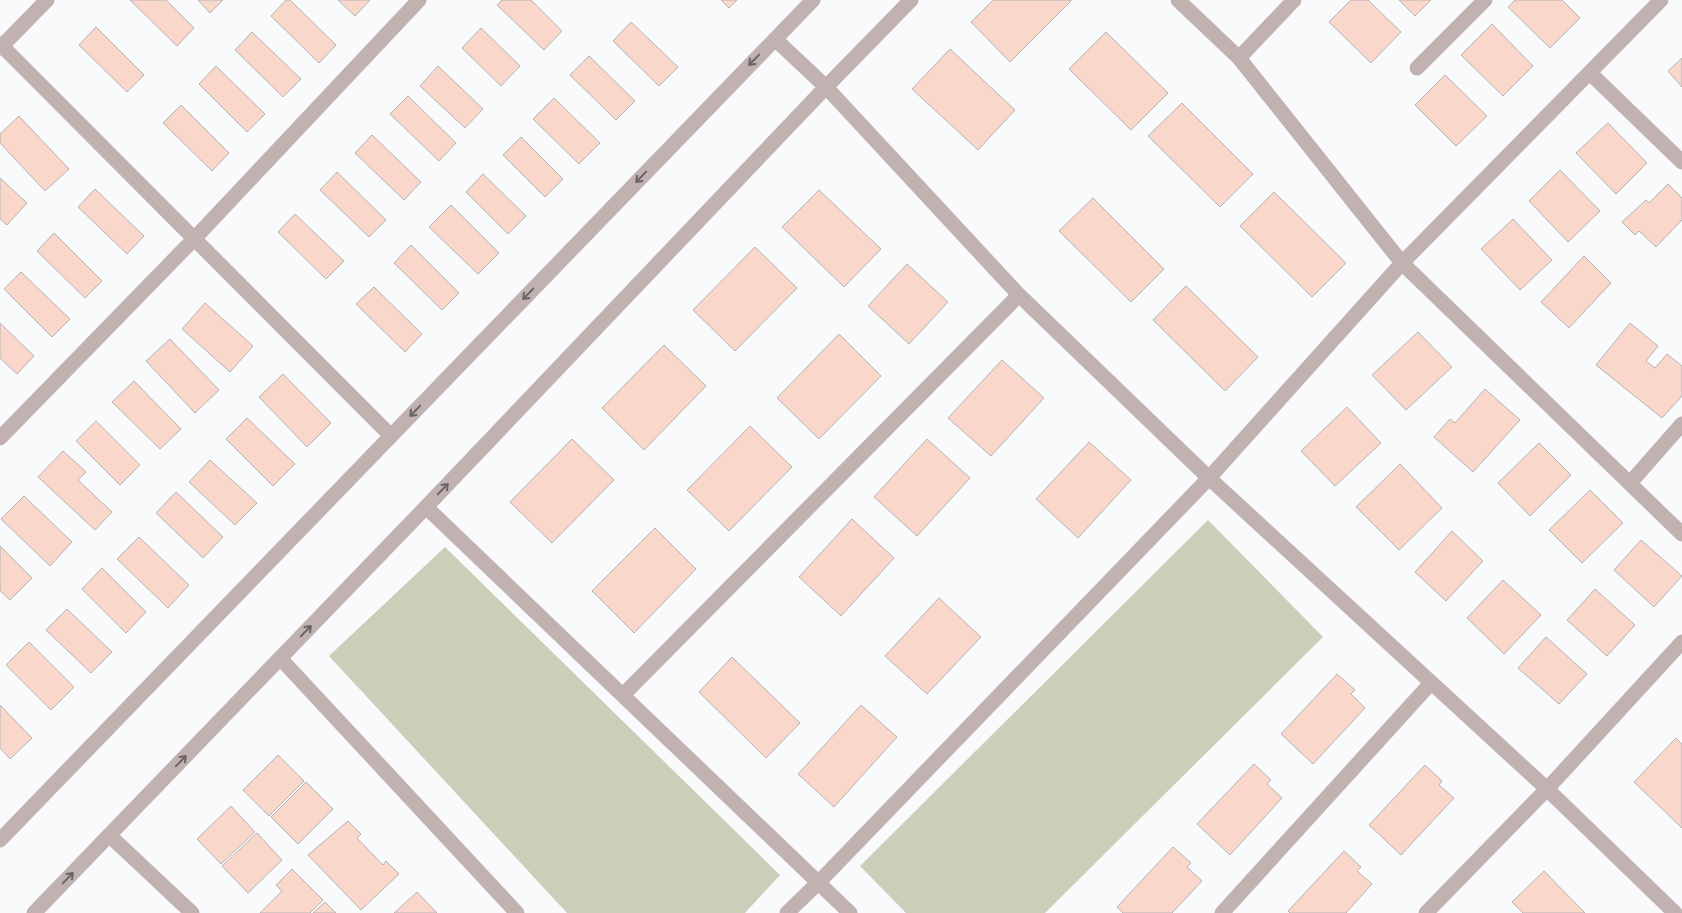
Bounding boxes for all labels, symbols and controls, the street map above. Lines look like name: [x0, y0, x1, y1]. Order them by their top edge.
one-way arrow: [748, 54, 760, 66]
one-way arrow: [635, 171, 647, 183]
one-way arrow: [522, 287, 534, 300]
one-way arrow: [409, 404, 421, 417]
one-way arrow: [437, 483, 449, 496]
one-way arrow: [300, 625, 312, 638]
one-way arrow: [175, 755, 187, 767]
one-way arrow: [62, 872, 74, 884]

